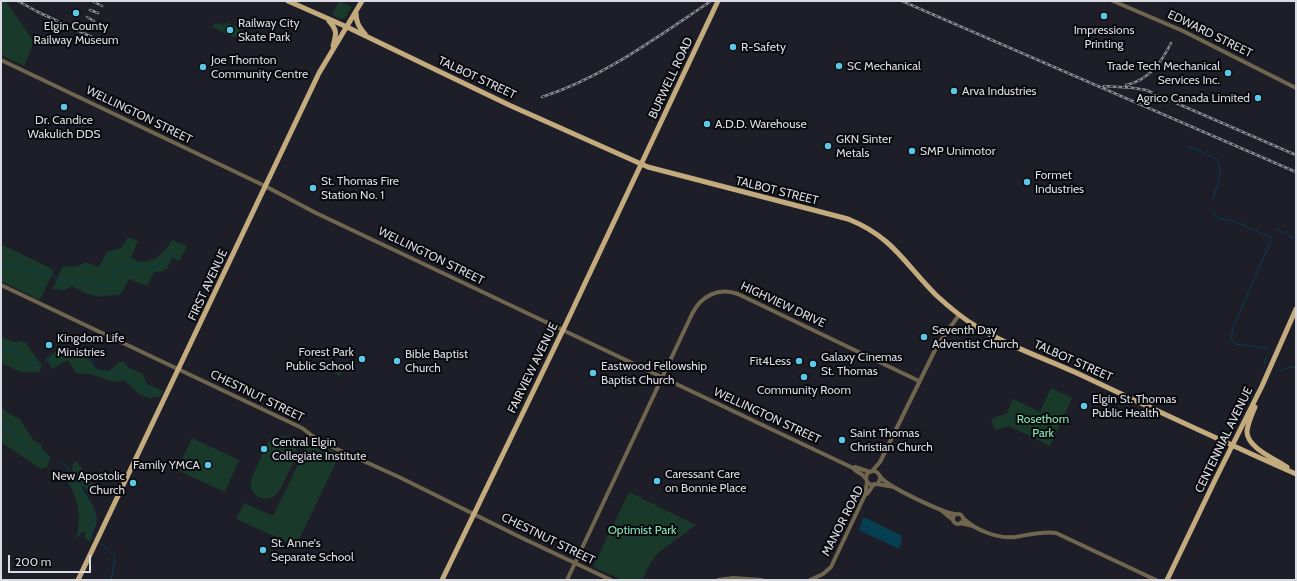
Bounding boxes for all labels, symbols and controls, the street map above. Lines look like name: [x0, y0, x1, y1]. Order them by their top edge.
street label: EDWARD STREET: [1165, 7, 1255, 61]
marker: Elgin County Railway Museum: [71, 8, 81, 18]
marker: Impressions Printing: [1099, 11, 1109, 21]
place label: Railway City Skate Park: [238, 16, 300, 44]
place label: Elgin County Railway Museum: [34, 19, 118, 47]
place label: Impressions Printing: [1074, 23, 1134, 51]
marker: Railway City Skate Park: [225, 25, 235, 35]
street label: BURWELL ROAD: [646, 35, 696, 121]
place label: R-Safety: [741, 40, 786, 54]
marker: R-Safety: [728, 42, 738, 52]
place label: Joe Thornton Community Centre: [211, 53, 308, 81]
street label: TALBOT STREET: [436, 54, 518, 102]
place label: SC Mechanical: [847, 59, 921, 73]
place label: Trade Tech Mechanical Services Inc.: [1107, 59, 1220, 87]
marker: SC Mechanical: [834, 61, 844, 71]
marker: Joe Thornton Community Centre: [198, 62, 208, 72]
marker: Trade Tech Mechanical Services Inc.: [1223, 68, 1233, 78]
street label: WELLINGTON STREET: [84, 83, 194, 147]
place label: Arva Industries: [962, 84, 1037, 98]
marker: Arva Industries: [949, 86, 959, 96]
place label: Agrico Canada Limited: [1137, 91, 1250, 105]
marker: Agrico Canada Limited: [1253, 93, 1263, 103]
marker: Dr. Candice Wakulich DDS: [59, 102, 69, 112]
place label: Dr. Candice Wakulich DDS: [28, 113, 100, 141]
place label: A.D.D. Warehouse: [715, 117, 807, 131]
marker: A.D.D. Warehouse: [702, 119, 712, 129]
place label: GKN Sinter Metals: [836, 132, 892, 160]
marker: GKN Sinter Metals: [823, 141, 833, 151]
place label: SMP Unimotor: [920, 144, 995, 158]
marker: SMP Unimotor: [907, 146, 917, 156]
place label: Formet Industries: [1035, 168, 1084, 196]
place label: St. Thomas Fire Station No. 1: [321, 174, 399, 202]
street label: TALBOT STREET: [734, 174, 820, 208]
marker: Formet Industries: [1022, 177, 1032, 187]
marker: St. Thomas Fire Station No. 1: [308, 183, 318, 193]
street label: WELLINGTON STREET: [376, 224, 486, 288]
street label: FIRST AVENUE: [185, 247, 231, 323]
street label: HIGHVIEW DRIVE: [738, 279, 828, 331]
street label: FAIRVIEW AVENUE: [505, 320, 561, 416]
place label: Seventh Day Adventist Church: [932, 323, 1019, 351]
place label: Kingdom Life Ministries: [57, 331, 124, 359]
marker: Seventh Day Adventist Church: [919, 332, 929, 342]
street label: TALBOT STREET: [1031, 337, 1115, 385]
marker: Kingdom Life Ministries: [44, 340, 54, 350]
place label: Forest Park Public School: [286, 345, 354, 373]
place label: Bible Baptist Church: [405, 347, 468, 375]
place label: Galaxy Cinemas St. Thomas: [821, 350, 902, 378]
marker: Forest Park Public School: [357, 354, 367, 364]
place label: Fit4Less: [750, 354, 791, 368]
marker: Bible Baptist Church: [392, 356, 402, 366]
marker: Fit4Less: [794, 356, 804, 366]
place label: Eastwood Fellowship Baptist Church: [601, 359, 707, 387]
marker: Galaxy Cinemas St. Thomas: [808, 359, 818, 369]
street label: CHESTNUT STREET: [208, 367, 306, 425]
marker: Eastwood Fellowship Baptist Church: [588, 368, 598, 378]
marker: Community Room: [799, 372, 809, 382]
place label: Community Room: [757, 383, 851, 397]
street label: WELLINGTON STREET: [711, 385, 823, 447]
street label: CENTENNIAL AVENUE: [1192, 385, 1256, 495]
place label: Elgin St. Thomas Public Health: [1092, 392, 1176, 420]
marker: Elgin St. Thomas Public Health: [1079, 401, 1089, 411]
park label: Rosethorn Park: [1017, 412, 1069, 440]
place label: Saint Thomas Christian Church: [850, 426, 933, 454]
place label: Central Elgin Collegiate Institute: [272, 435, 366, 463]
marker: Saint Thomas Christian Church: [837, 435, 847, 445]
marker: Central Elgin Collegiate Institute: [259, 444, 269, 454]
place label: Family YMCA: [133, 458, 200, 472]
marker: Family YMCA: [203, 460, 213, 470]
place label: Caressant Care on Bonnie Place: [665, 467, 746, 495]
place label: New Apostolic Church: [52, 469, 125, 497]
marker: Caressant Care on Bonnie Place: [652, 476, 662, 486]
marker: New Apostolic Church: [128, 478, 138, 488]
street label: MANOR ROAD: [819, 483, 867, 559]
street label: CHESTNUT STREET: [499, 510, 597, 568]
park label: Optimist Park: [608, 523, 676, 537]
place label: St. Anne's Separate School: [271, 536, 354, 564]
marker: St. Anne's Separate School: [258, 545, 268, 555]
scale bar: [10, 547, 93, 573]
text: 200 m: [15, 554, 51, 569]

